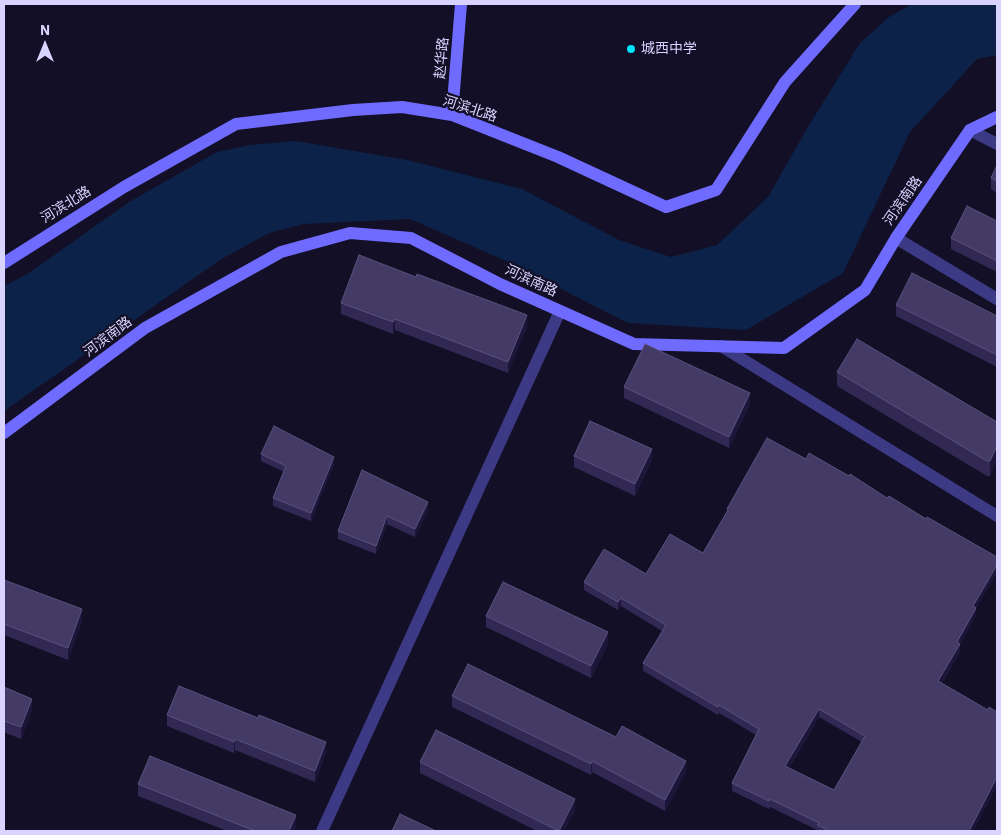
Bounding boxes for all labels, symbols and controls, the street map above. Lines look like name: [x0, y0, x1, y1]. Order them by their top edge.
north arrow: [20, 20, 70, 70]
text: N: [40, 21, 50, 39]
street label: 赵华路: [432, 36, 452, 80]
place label: 城西中学: [641, 41, 697, 57]
marker: 城西中学: [625, 43, 637, 55]
street label: 河滨北路: [441, 92, 499, 126]
street label: 河滨南路: [880, 173, 926, 229]
street label: 河滨北路: [38, 183, 94, 227]
street label: 河滨南路: [502, 262, 560, 300]
street label: 河滨南路: [81, 313, 135, 361]

